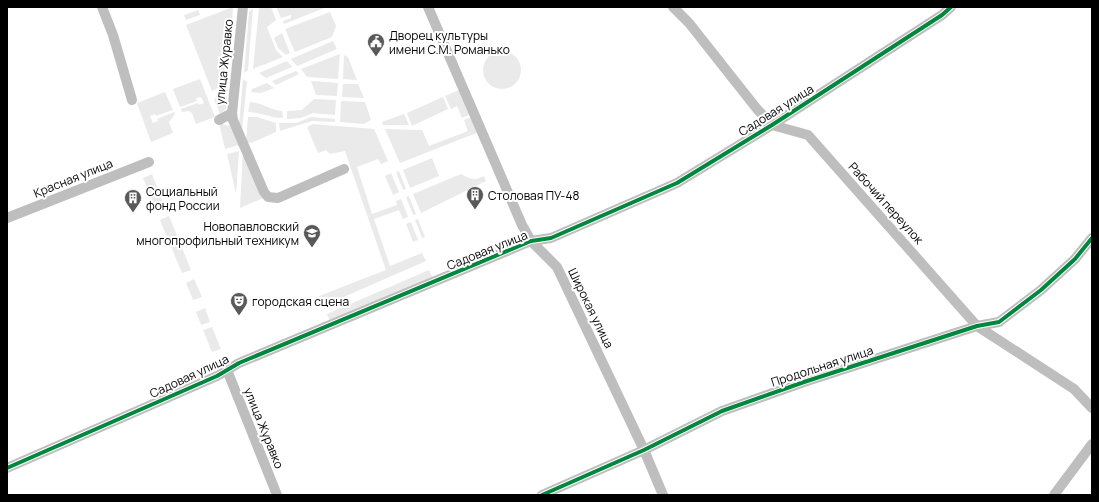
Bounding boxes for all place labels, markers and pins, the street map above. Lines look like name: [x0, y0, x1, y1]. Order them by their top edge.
place label: Дворец культуры имени С.М. Романько: [389, 27, 510, 58]
public building icon: Дворец культуры имени С.М. Романько: [366, 32, 386, 57]
place label: Социальный фонд России: [146, 183, 220, 214]
building icon: Столовая ПУ-48: [465, 185, 485, 210]
place label: Столовая ПУ-48: [488, 187, 580, 204]
building icon: Социальный фонд России: [123, 188, 143, 213]
place label: Новопавловский многопрофильный техникум: [136, 218, 299, 249]
school or university icon: Новопавловский многопрофильный техникум: [302, 223, 322, 248]
theatre icon: городская сцена: [229, 291, 249, 316]
place label: городская сцена: [252, 293, 349, 310]

